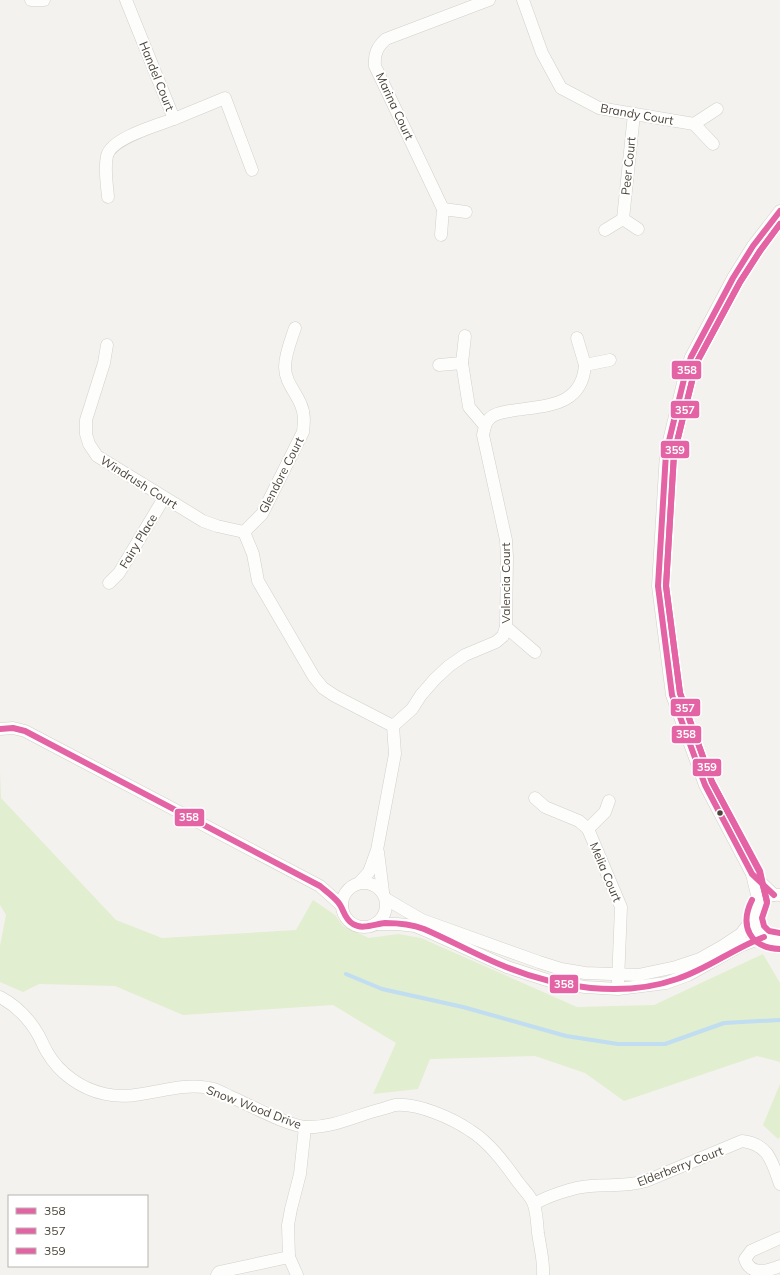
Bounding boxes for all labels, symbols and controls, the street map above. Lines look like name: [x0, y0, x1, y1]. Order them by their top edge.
street label: Handel Court: [136, 39, 178, 113]
street label: Marina Court: [373, 70, 417, 142]
street label: Brandy Court: [599, 100, 675, 128]
street label: Peer Court: [617, 136, 639, 196]
line badge: 358: [671, 360, 702, 380]
text: 358: [677, 363, 697, 377]
line badge: 357: [670, 400, 700, 419]
text: 357: [675, 403, 695, 417]
street label: Glendore Court: [255, 434, 307, 516]
line badge: 359: [660, 440, 690, 459]
text: 359: [665, 443, 685, 457]
street label: Windrush Court: [98, 452, 180, 512]
street label: Fairy Place: [116, 511, 160, 571]
street label: Valencia Court: [498, 543, 513, 623]
line badge: 357: [670, 698, 701, 717]
text: 357: [675, 701, 695, 715]
line badge: 358: [671, 725, 702, 744]
text: 358: [676, 727, 696, 741]
line badge: 359: [692, 758, 722, 777]
text: 359: [697, 760, 717, 774]
line badge: 358: [174, 808, 205, 827]
unlabelled marker: [715, 808, 725, 818]
text: 358: [179, 810, 199, 824]
street label: Melia Court: [587, 840, 625, 904]
line badge: 358: [549, 974, 579, 994]
text: 358: [554, 977, 574, 991]
street label: Snow Wood Drive: [204, 1082, 304, 1132]
street label: Elderberry Court: [635, 1143, 725, 1189]
legend: [8, 1195, 148, 1267]
text: 358: [44, 1203, 66, 1218]
text: 357: [44, 1223, 66, 1238]
text: 359: [44, 1243, 66, 1258]

